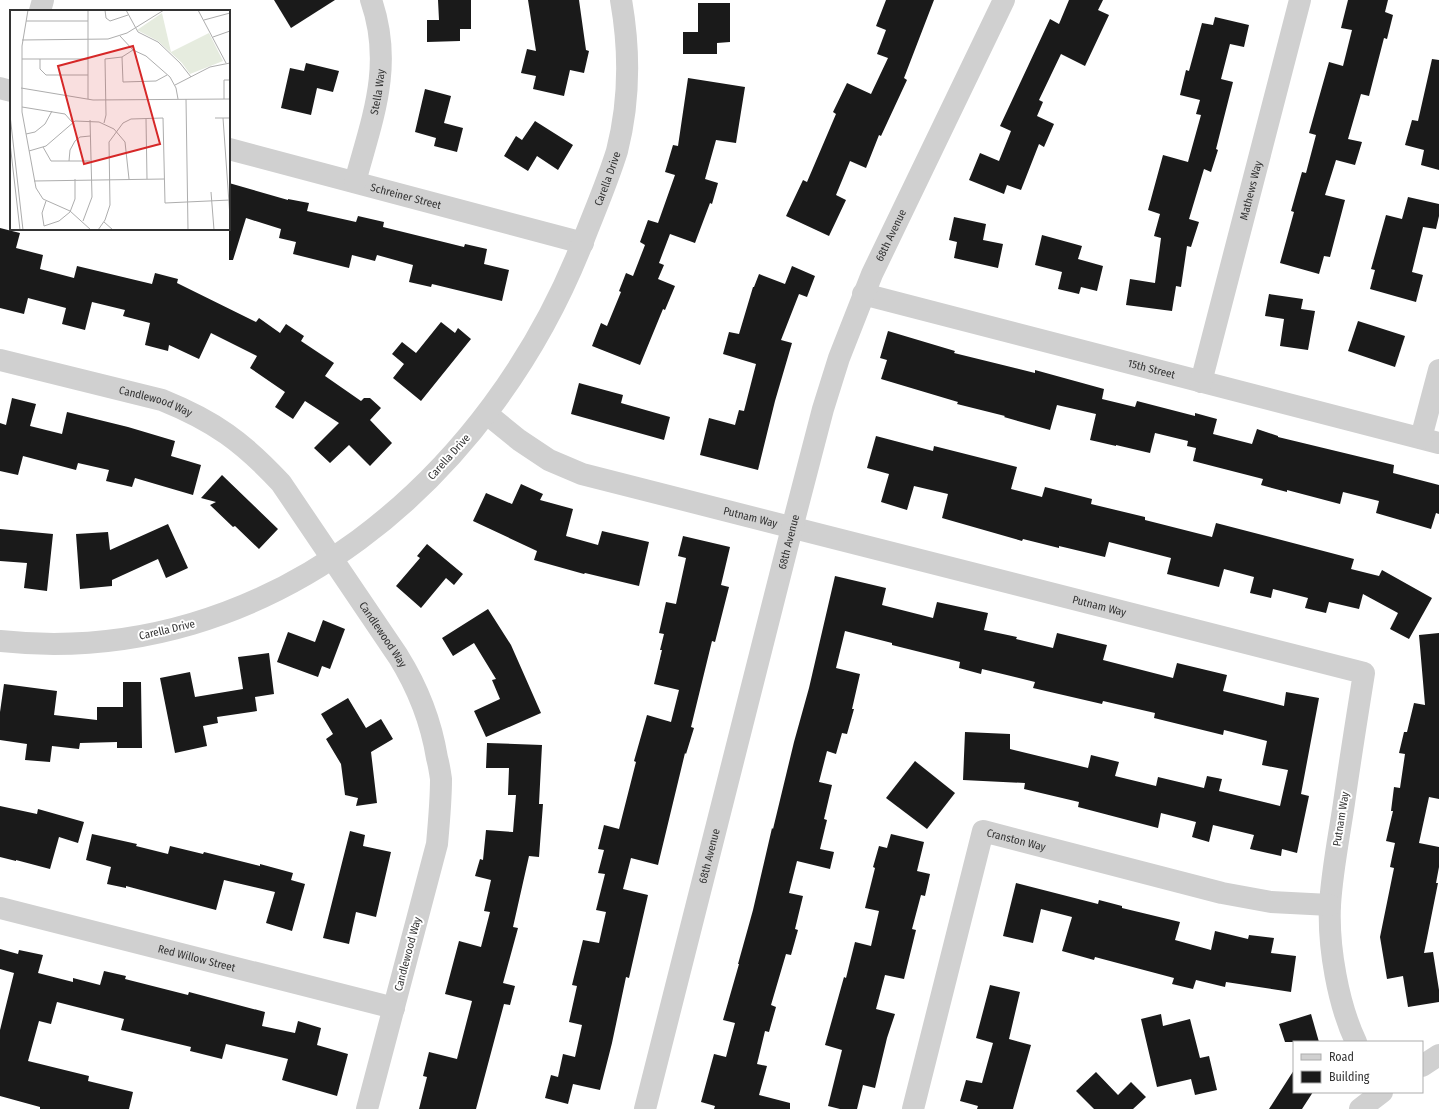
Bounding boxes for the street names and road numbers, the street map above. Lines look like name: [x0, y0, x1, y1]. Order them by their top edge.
street label: Stella Way: [367, 68, 387, 116]
street label: Carella Drive: [591, 150, 623, 208]
street label: Mathews Way: [1237, 159, 1265, 221]
street label: Schreiner Street: [369, 180, 443, 212]
street label: 68th Avenue: [873, 207, 909, 263]
street label: 15th Street: [1126, 356, 1177, 381]
street label: Candlewood Way: [118, 383, 195, 419]
street label: Carella Drive: [425, 432, 473, 482]
street label: Putnam Way: [722, 504, 779, 530]
street label: 68th Avenue: [775, 513, 802, 571]
street label: Putnam Way: [1071, 593, 1128, 619]
street label: Candlewood Way: [357, 599, 410, 670]
street label: Carella Drive: [138, 617, 196, 643]
street label: Putnam Way: [1330, 791, 1352, 847]
street label: Cranston Way: [985, 826, 1047, 854]
street label: 68th Avenue: [696, 827, 722, 885]
street label: Candlewood Way: [392, 915, 424, 992]
street label: Red Willow Street: [157, 942, 237, 974]

